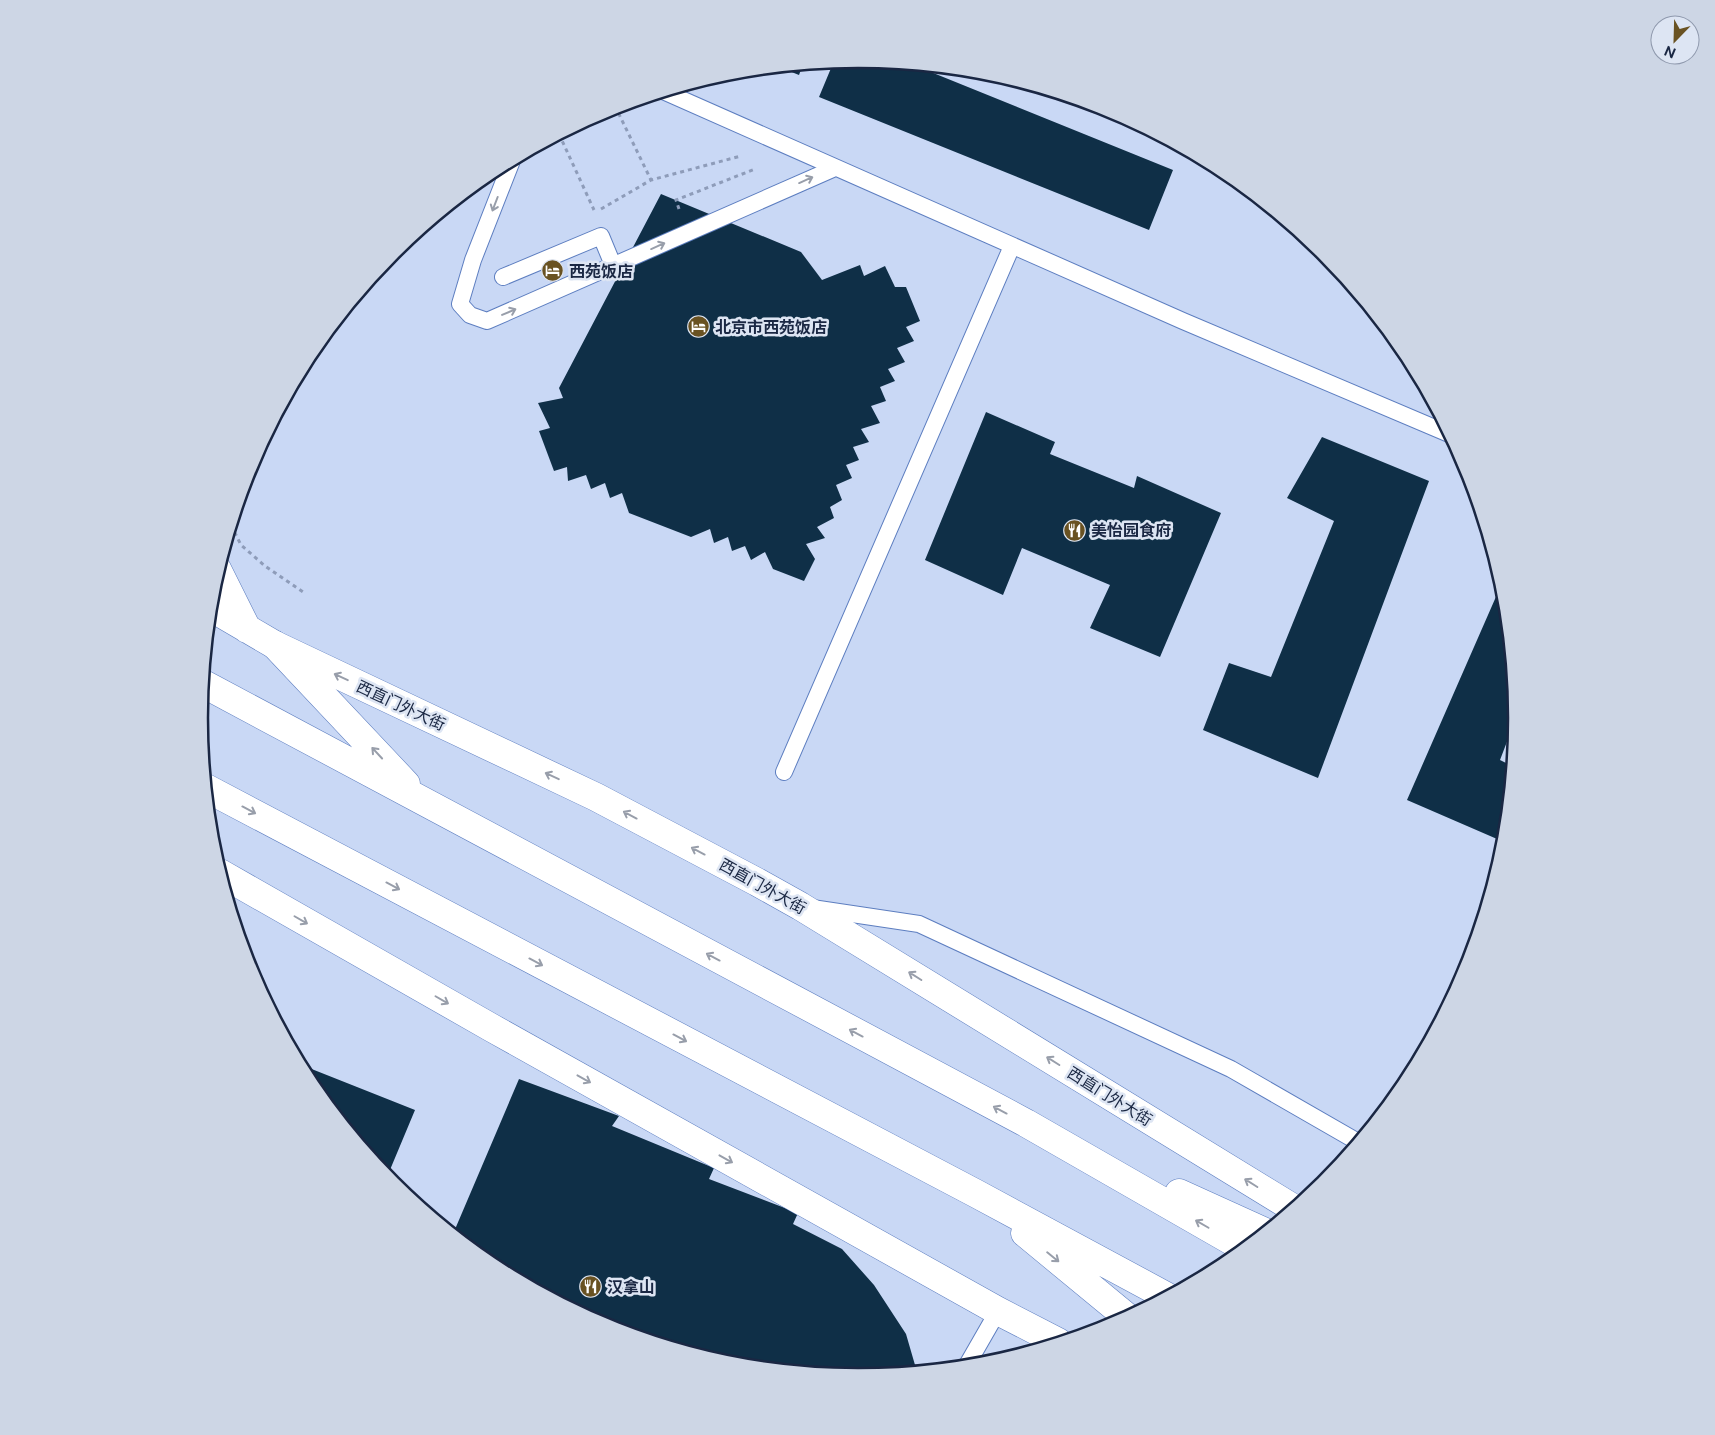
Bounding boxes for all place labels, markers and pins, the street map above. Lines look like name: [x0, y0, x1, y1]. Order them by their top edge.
hotel icon: 西苑饭店: [541, 259, 565, 283]
place label: 西苑饭店: [569, 262, 633, 281]
hotel icon: 北京市西苑饭店: [687, 315, 711, 339]
place label: 北京市西苑饭店: [715, 318, 827, 337]
restaurant icon: 美怡园食府: [1063, 518, 1087, 542]
place label: 美怡园食府: [1091, 521, 1171, 540]
restaurant icon: 汉拿山: [579, 1275, 603, 1299]
place label: 汉拿山: [607, 1278, 655, 1297]

